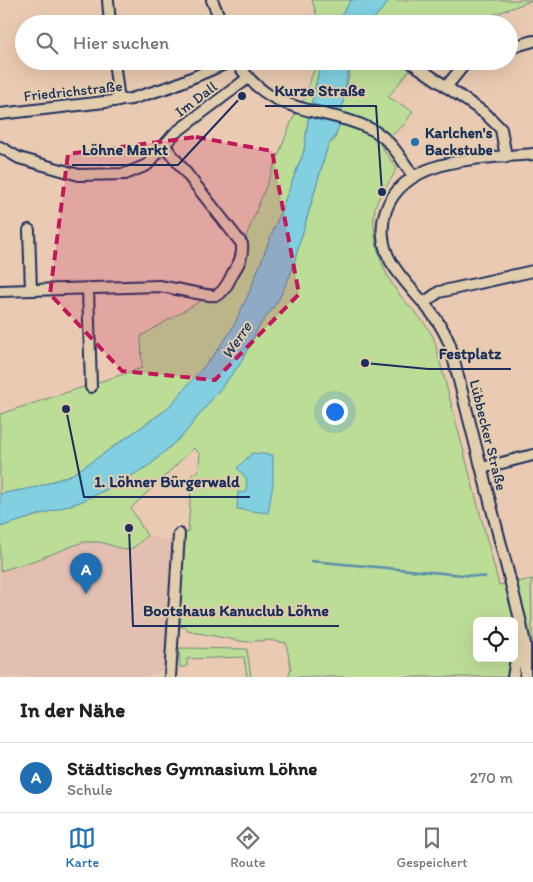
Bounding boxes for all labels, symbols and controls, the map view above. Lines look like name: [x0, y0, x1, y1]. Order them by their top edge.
search box: [15, 15, 518, 70]
icon: search: [33, 29, 61, 57]
text: Hier suchen: [73, 31, 169, 54]
callout: Kurze Straße: [265, 75, 376, 106]
street label: Friedrichstraße: [23, 77, 123, 105]
street label: Im Dall: [171, 77, 221, 121]
text: Kurze Straße: [275, 81, 366, 100]
place label: Karlchen's Backstube: [425, 124, 493, 159]
callout: Löhne Markt: [72, 134, 178, 165]
marker: Karlchen's Backstube: [409, 136, 421, 148]
text: Löhne Markt: [82, 140, 168, 159]
water label: Werre: [217, 317, 256, 362]
callout: Festplatz: [428, 338, 511, 369]
text: Festplatz: [439, 344, 502, 364]
street label: Lübbecker Straße: [466, 378, 510, 492]
your location: [322, 399, 348, 425]
callout: 1. Löhner Bürgerwald: [84, 466, 250, 497]
text: 1. Löhner Bürgerwald: [94, 472, 240, 492]
pin: A: [70, 553, 102, 594]
callout: Bootshaus Kanuclub Löhne: [133, 595, 339, 626]
text: Bootshaus Kanuclub Löhne: [143, 601, 329, 620]
map controls: [473, 617, 518, 662]
button: locate: [473, 617, 518, 662]
text: In der Nähe: [20, 697, 125, 722]
text: Städtisches Gymnasium Löhne: [67, 757, 317, 780]
text: A: [31, 768, 41, 787]
text: 270 m: [470, 768, 513, 787]
text: Schule: [67, 780, 113, 799]
tab: Karte: [66, 824, 99, 871]
tab: Route: [230, 824, 265, 871]
tab: Gespeichert: [396, 824, 467, 871]

